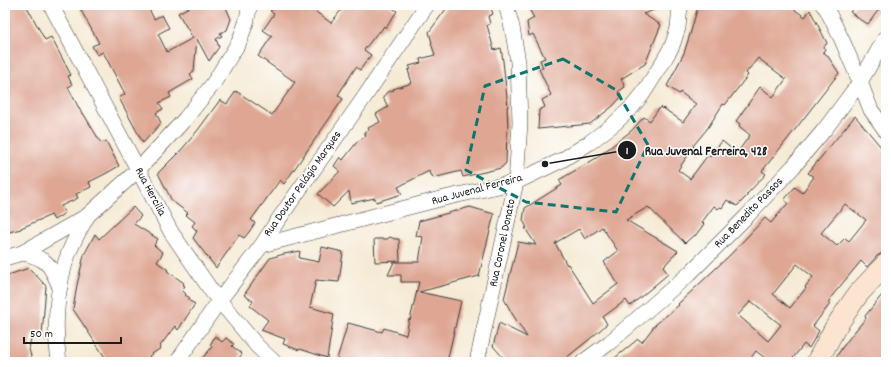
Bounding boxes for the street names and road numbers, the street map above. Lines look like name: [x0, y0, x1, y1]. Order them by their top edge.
street label: Rua Doutor Pelágio Marques: [260, 127, 346, 241]
street label: Rua Hercilia: [130, 165, 170, 220]
street label: Rua Juvenal Ferreira: [430, 170, 525, 210]
street label: Rua Benedito Passos: [711, 174, 787, 252]
street label: Rua Coronel Donato: [485, 198, 521, 288]

